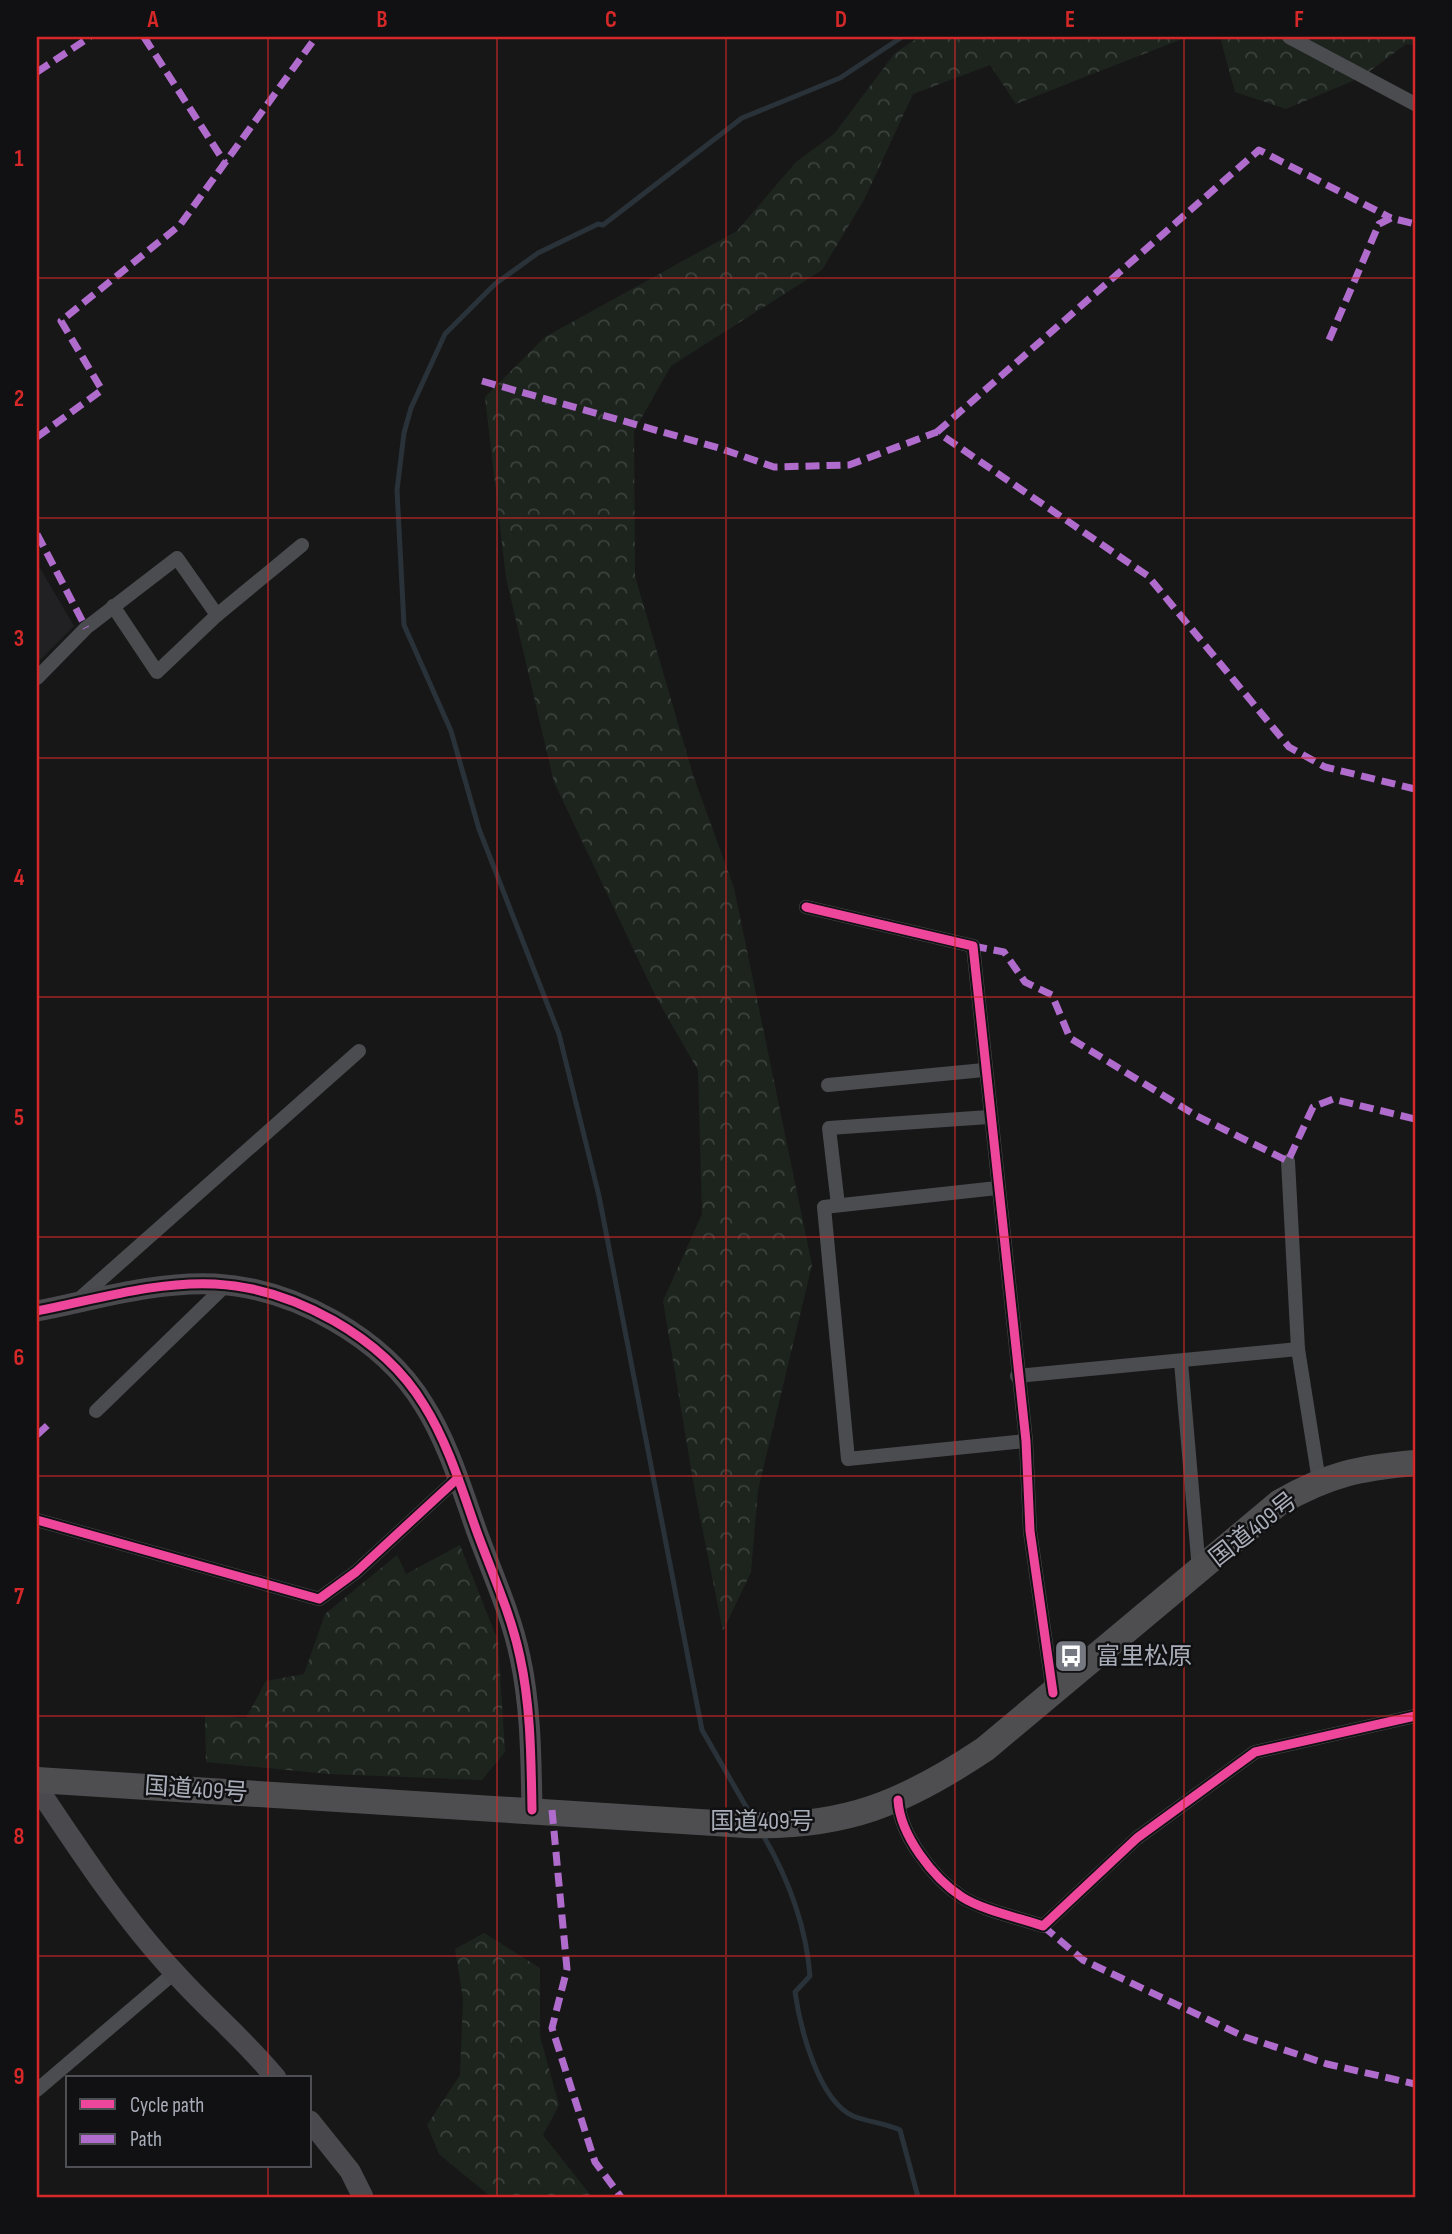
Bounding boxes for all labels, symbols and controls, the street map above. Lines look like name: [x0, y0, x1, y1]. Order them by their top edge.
text: A: [147, 6, 160, 34]
text: B: [377, 6, 388, 34]
text: C: [605, 6, 617, 34]
text: D: [835, 6, 847, 34]
text: E: [1065, 6, 1075, 34]
text: F: [1294, 6, 1304, 34]
text: 1: [14, 145, 24, 173]
text: 2: [14, 385, 24, 413]
text: 3: [14, 625, 24, 653]
text: 4: [14, 864, 25, 892]
text: 5: [14, 1104, 24, 1132]
text: 6: [14, 1344, 24, 1372]
street label: 国道409号: [1204, 1486, 1303, 1573]
text: 7: [14, 1583, 24, 1611]
bus stop icon: 富里松原: [1052, 1637, 1090, 1675]
place label: 富里松原: [1096, 1642, 1192, 1671]
street label: 国道409号: [143, 1771, 249, 1808]
street label: 国道409号: [710, 1807, 814, 1836]
text: 8: [14, 1823, 25, 1851]
text: 9: [14, 2063, 24, 2091]
legend: [66, 2076, 312, 2168]
text: Cycle path: [130, 2093, 204, 2118]
text: Path: [130, 2127, 162, 2152]

